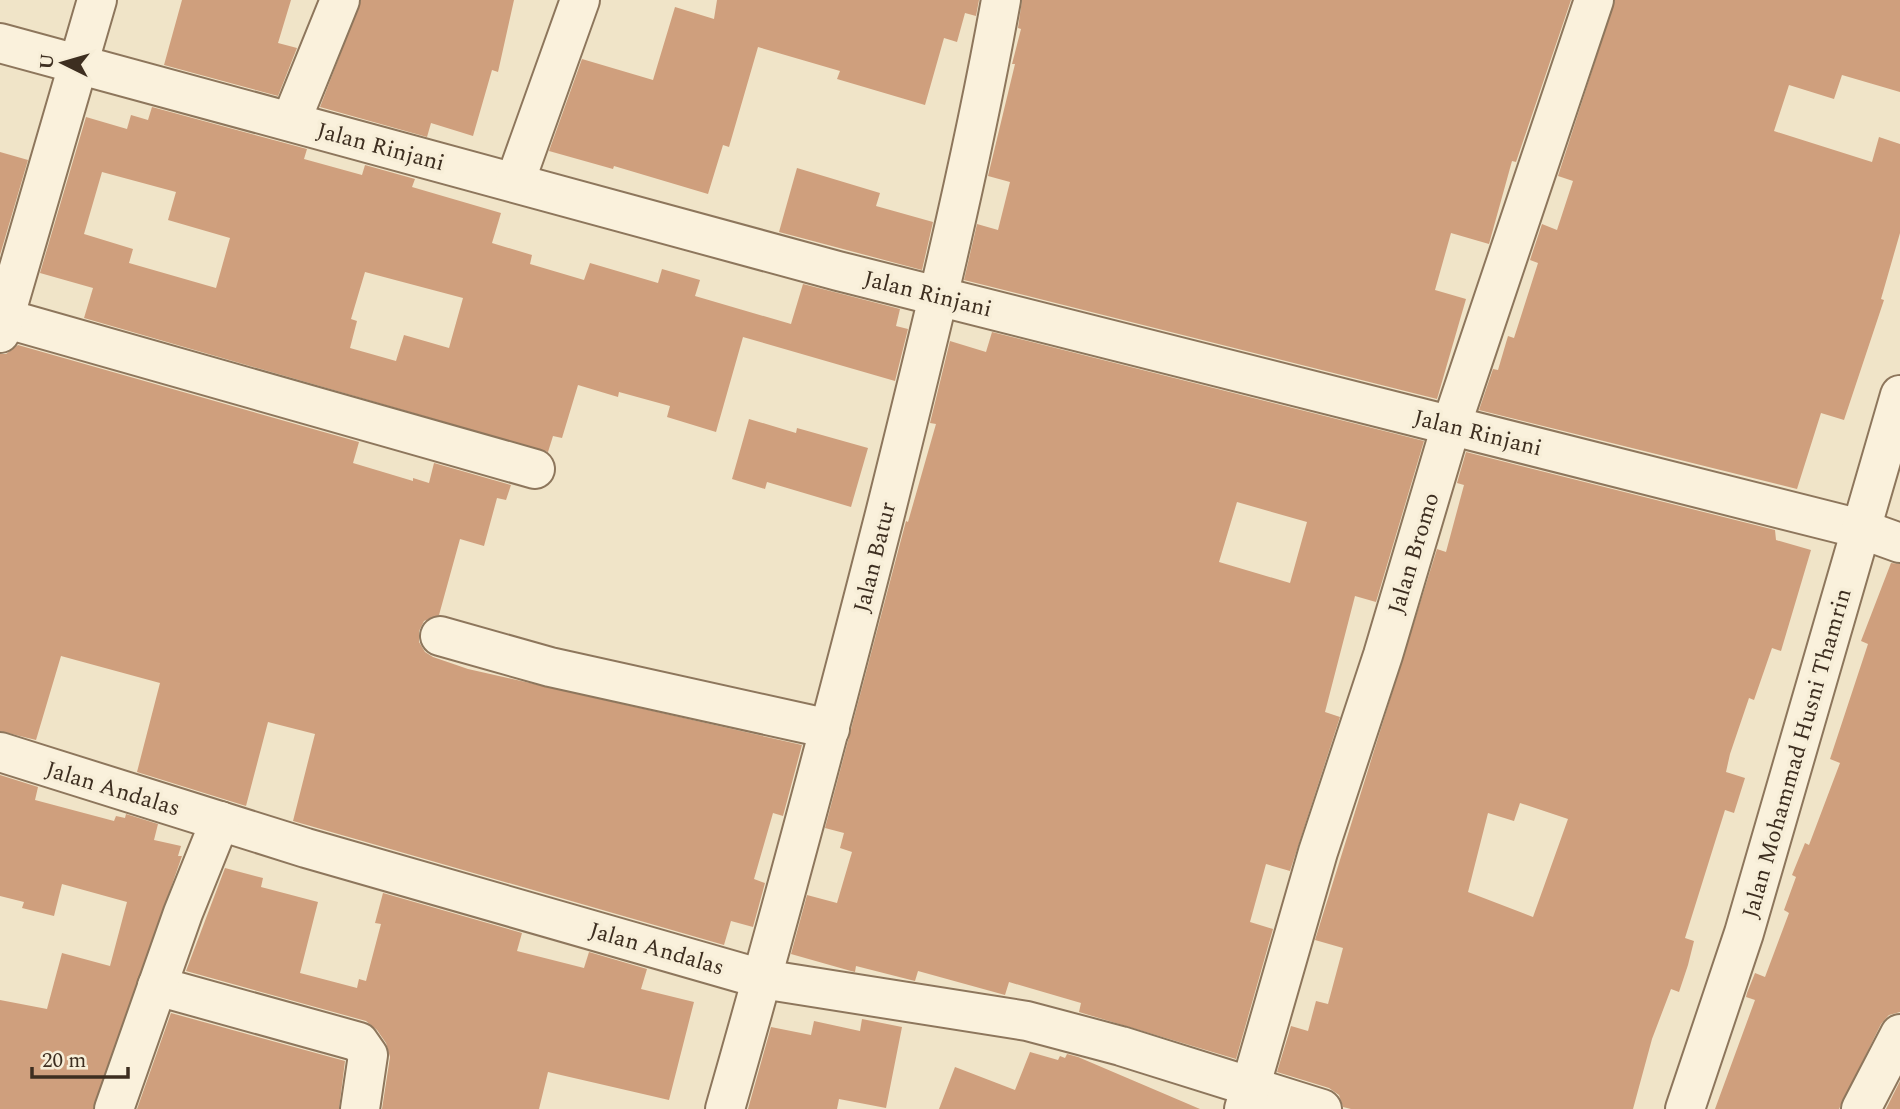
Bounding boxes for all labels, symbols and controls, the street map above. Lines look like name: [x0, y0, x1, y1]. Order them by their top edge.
north arrow: [28, 28, 98, 98]
text: U: [32, 52, 63, 71]
street label: Jalan Rinjani: [313, 114, 448, 181]
street label: Jalan Rinjani: [860, 262, 996, 327]
street label: Jalan Rinjani: [1410, 401, 1546, 466]
street label: Jalan Bromo: [1379, 488, 1450, 619]
street label: Jalan Batur: [845, 498, 906, 616]
street label: Jalan Mohammad Husni Thamrin: [1733, 584, 1861, 923]
street label: Jalan Andalas: [41, 752, 184, 827]
street label: Jalan Andalas: [585, 913, 728, 985]
scale bar: [32, 1036, 128, 1080]
text: 20 m: [42, 1045, 86, 1077]

